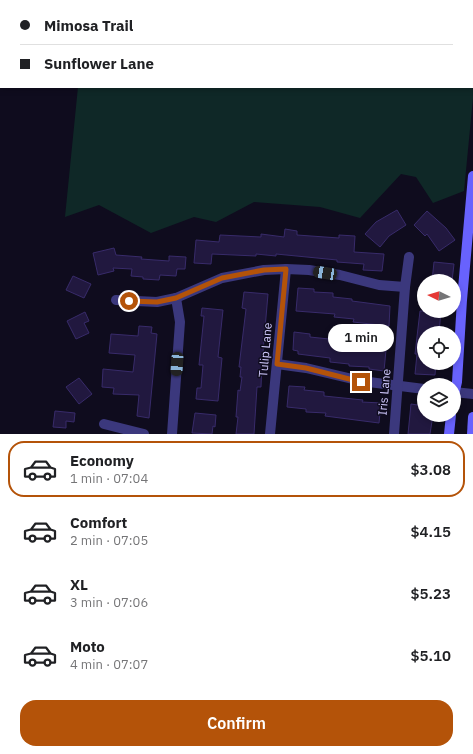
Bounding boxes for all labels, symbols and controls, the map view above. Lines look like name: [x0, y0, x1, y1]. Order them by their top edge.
text: Mimosa Trail: [44, 16, 133, 35]
text: Sunflower Lane: [44, 54, 154, 73]
car: [312, 265, 338, 281]
north arrow: [417, 274, 461, 318]
map controls: [417, 274, 461, 422]
route start: [120, 292, 138, 310]
street label: Tulip Lane: [255, 322, 275, 378]
callout: 1 min: [328, 324, 394, 352]
button: locate: [417, 326, 461, 370]
text: 1 min: [344, 329, 378, 346]
car: [170, 352, 184, 376]
street label: Iris Lane: [374, 368, 394, 416]
route end: [352, 373, 370, 391]
button: layers: [417, 378, 461, 422]
icon: car: [22, 451, 58, 487]
text: Economy: [70, 451, 134, 470]
text: $3.08: [411, 460, 451, 479]
text: 1 min · 07:04: [70, 470, 148, 487]
icon: car: [22, 513, 58, 549]
text: Comfort: [70, 513, 127, 532]
text: $4.15: [411, 522, 451, 541]
text: 2 min · 07:05: [70, 532, 148, 549]
icon: car: [22, 575, 58, 611]
text: XL: [70, 575, 88, 594]
text: $5.23: [411, 584, 451, 603]
text: 3 min · 07:06: [70, 594, 148, 611]
icon: car: [22, 637, 58, 673]
text: Moto: [70, 637, 105, 656]
text: $5.10: [411, 646, 451, 665]
text: 4 min · 07:07: [70, 656, 148, 673]
button: Confirm: [20, 700, 453, 746]

